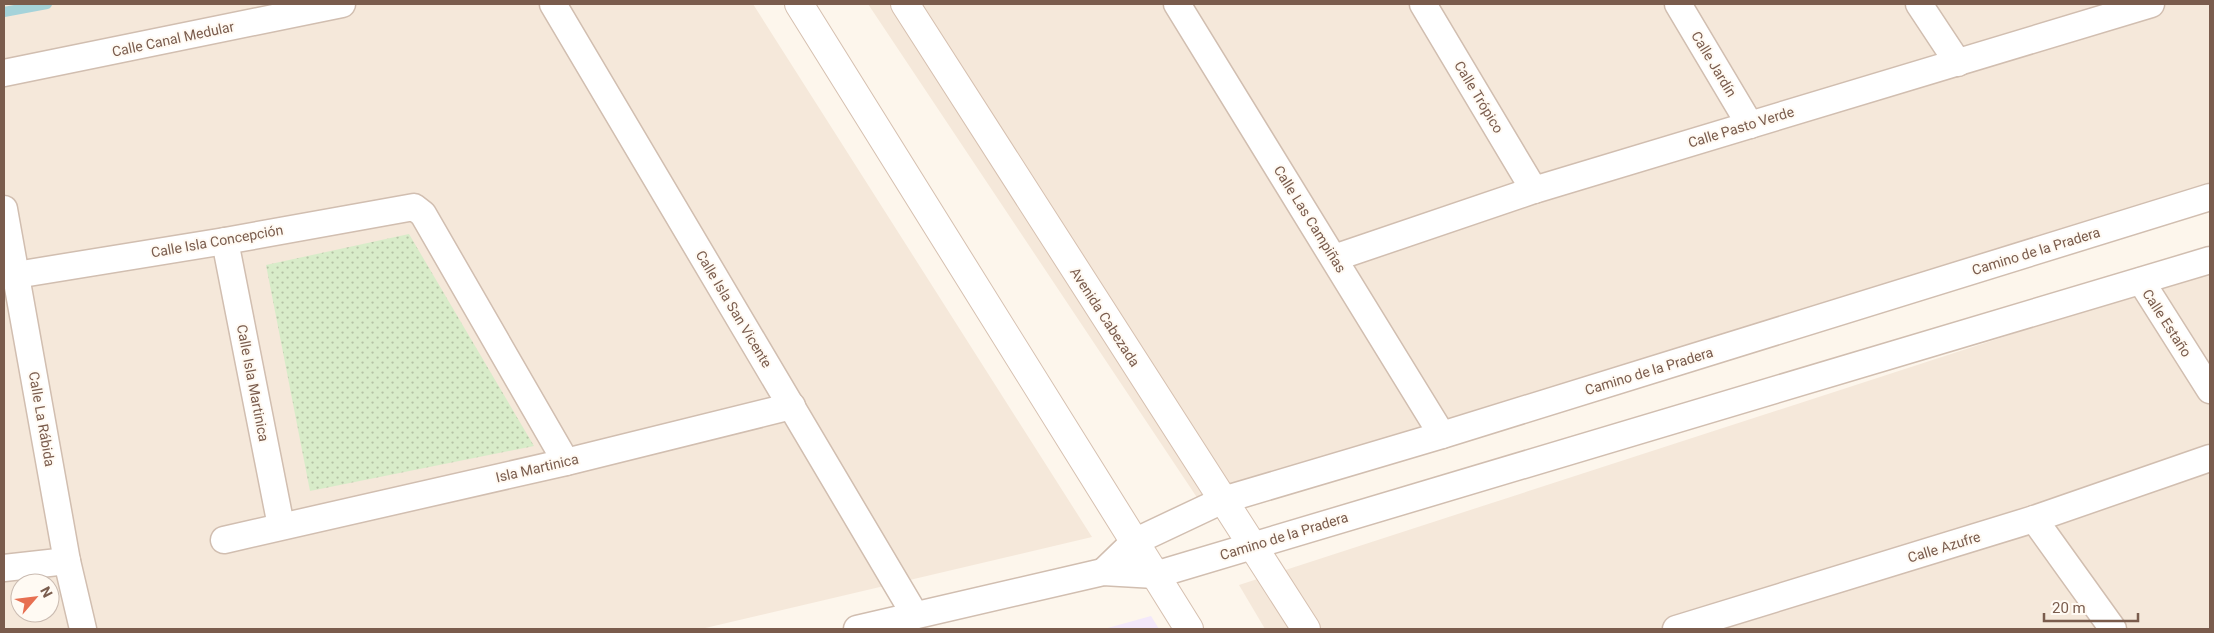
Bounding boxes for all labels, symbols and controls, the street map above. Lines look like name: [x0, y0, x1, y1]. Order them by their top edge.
street label: Calle Canal Medular: [110, 18, 236, 60]
street label: Calle Jardín: [1688, 28, 1740, 100]
street label: Calle Trópico: [1451, 58, 1507, 136]
street label: Calle Pasto Verde: [1686, 103, 1796, 151]
street label: Calle Las Campiñas: [1271, 163, 1349, 275]
street label: Calle Isla Concepción: [150, 221, 284, 261]
street label: Camino de la Pradera: [1970, 224, 2102, 278]
street label: Calle Isla San Vicente: [693, 247, 775, 371]
street label: Avenida Cabezada: [1067, 264, 1143, 370]
street label: Calle Estaño: [2139, 286, 2195, 360]
street label: Calle Isla Martinica: [234, 323, 272, 443]
street label: Camino de la Pradera: [1583, 344, 1715, 398]
street label: Calle La Rábida: [26, 370, 58, 468]
street label: Isla Martinica: [494, 451, 580, 485]
street label: Camino de la Pradera: [1218, 509, 1350, 563]
street label: Calle Azufre: [1906, 528, 1982, 566]
north arrow: [10, 573, 60, 623]
text: N: [37, 584, 56, 600]
scale bar: [2044, 590, 2138, 622]
text: 20 m: [2052, 599, 2086, 617]

